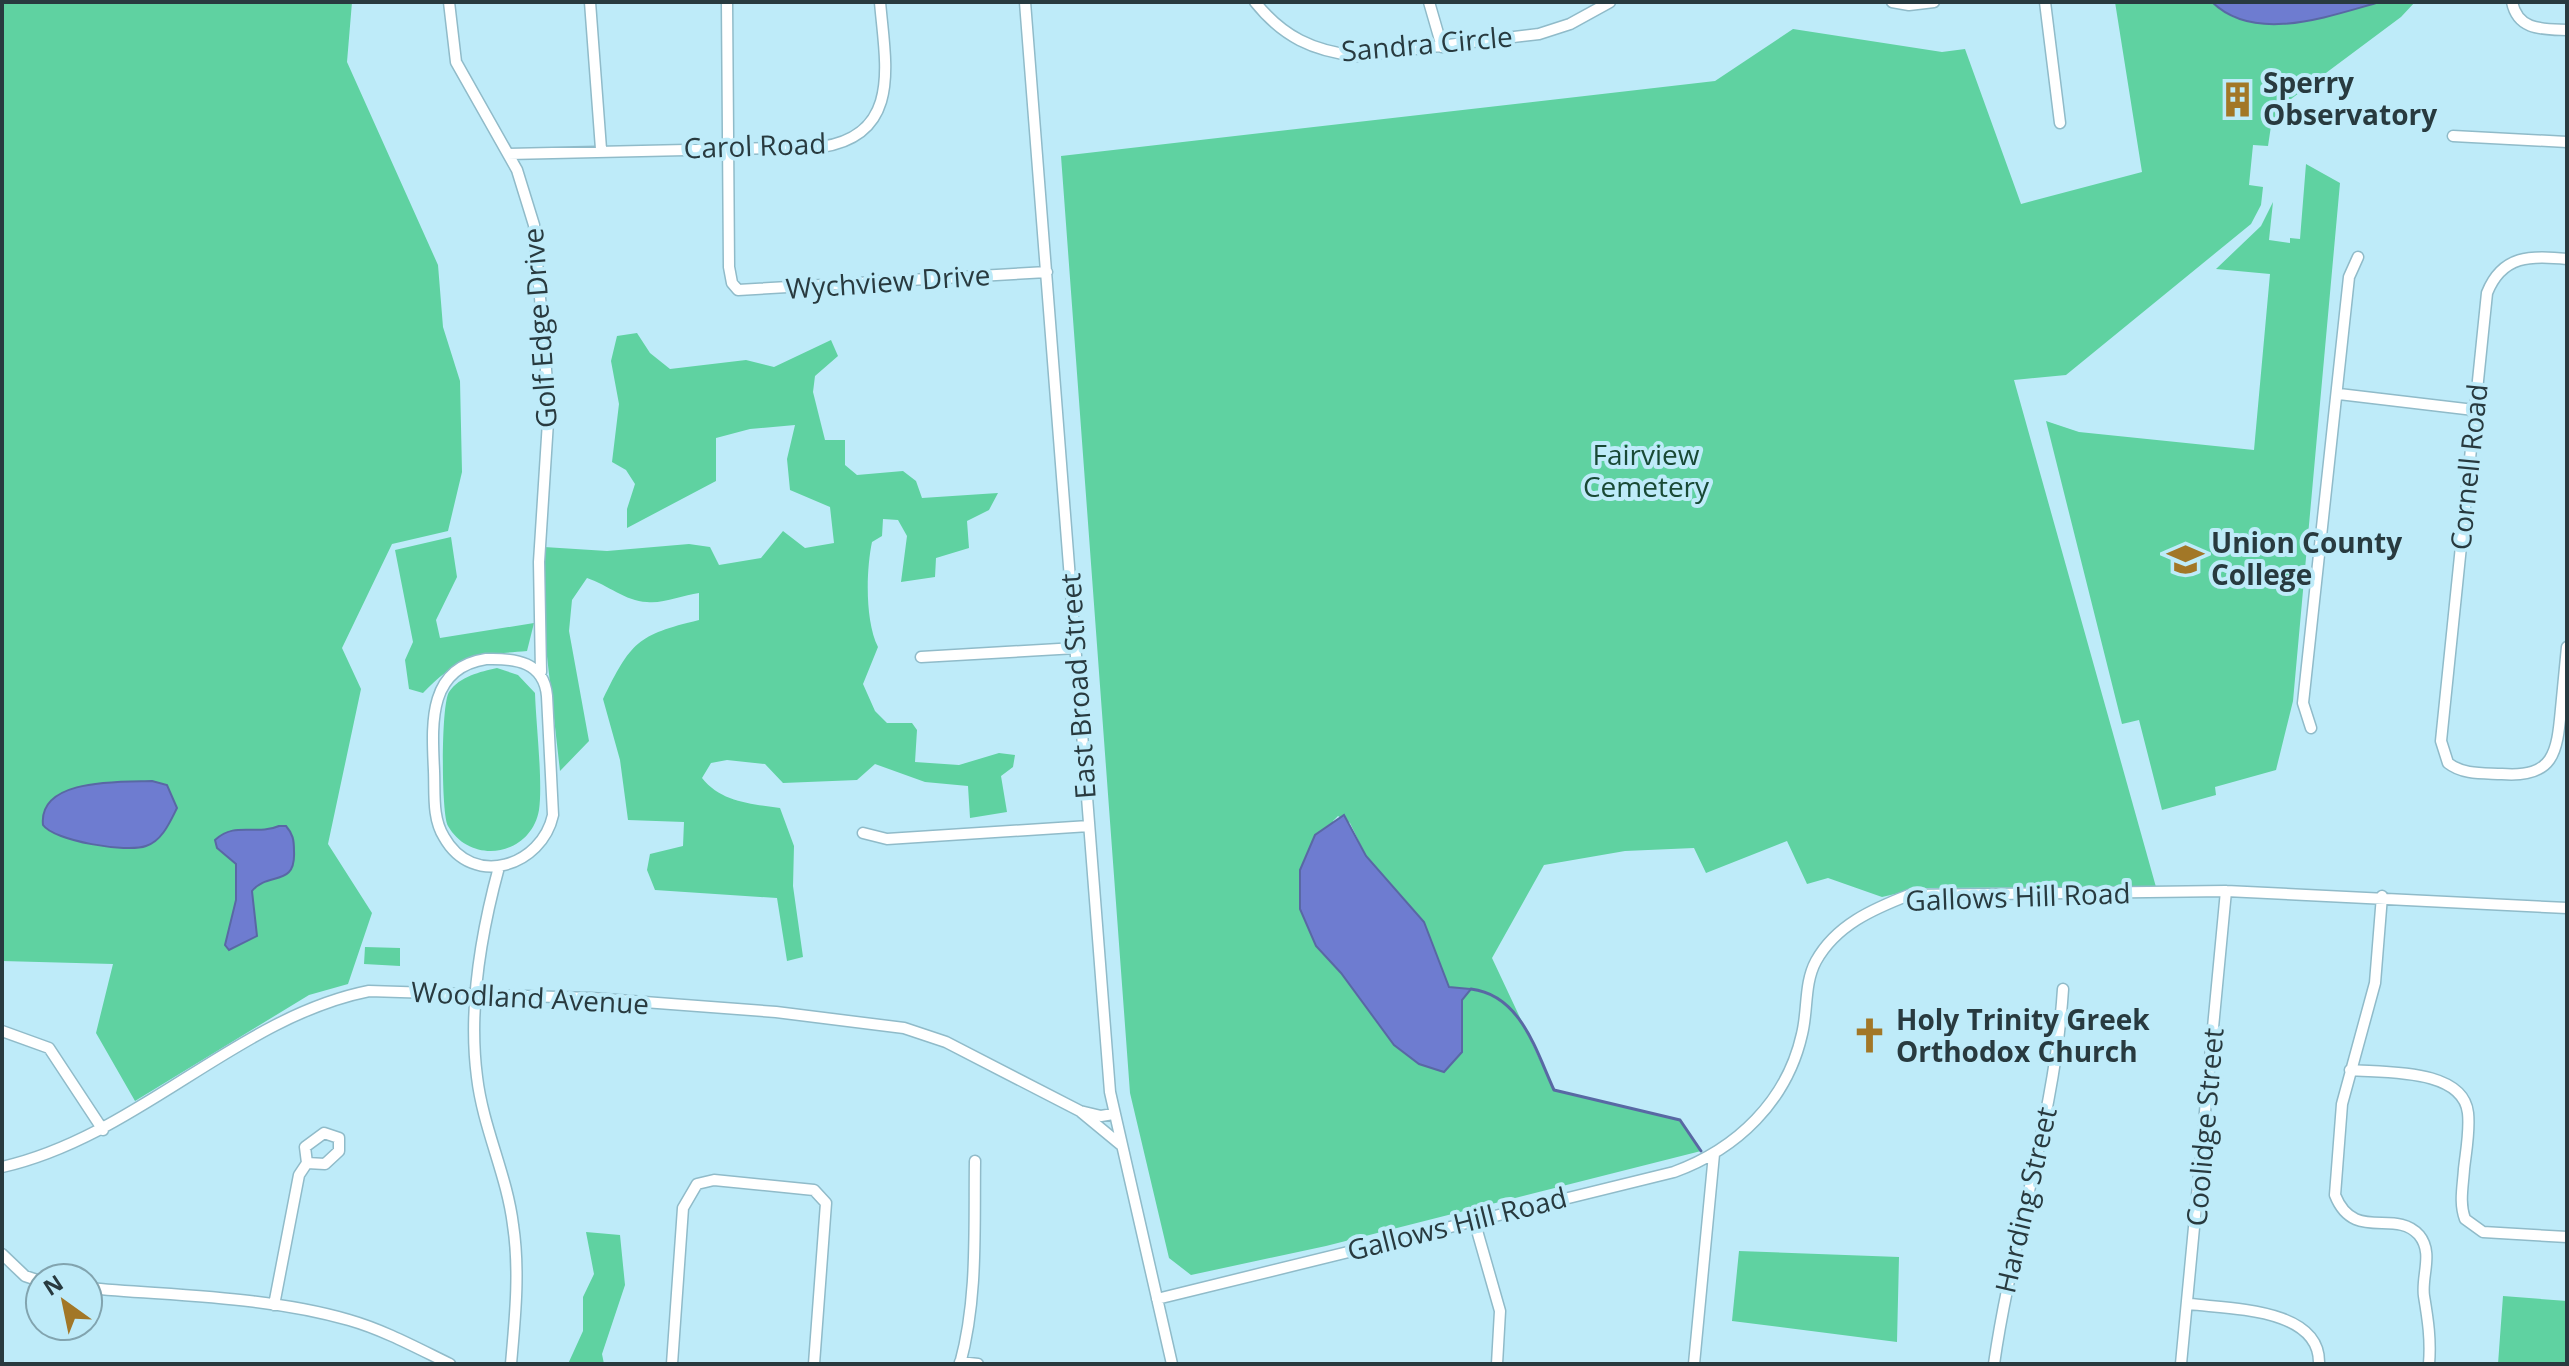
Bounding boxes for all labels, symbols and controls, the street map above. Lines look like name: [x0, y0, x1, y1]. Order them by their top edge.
street label: Sandra Circle: [1340, 17, 1514, 69]
place label: Sperry Observatory: [2263, 63, 2437, 133]
building icon: Sperry Observatory: [2218, 80, 2256, 118]
street label: Carol Road: [683, 124, 827, 166]
street label: Golf Edge Drive: [513, 227, 565, 429]
street label: Wychview Drive: [784, 255, 991, 307]
street label: Cornell Road: [2440, 382, 2496, 552]
park label: Fairview Cemetery: [1583, 435, 1710, 505]
place label: Union County College: [2211, 523, 2402, 593]
school or university icon: Union County College: [2166, 540, 2204, 578]
street label: East Broad Street: [1050, 572, 1104, 800]
street label: Gallows Hill Road: [1905, 873, 2131, 919]
street label: Woodland Avenue: [410, 972, 650, 1022]
place label: Holy Trinity Greek Orthodox Church: [1896, 1000, 2150, 1070]
church icon: Holy Trinity Greek Orthodox Church: [1851, 1017, 1889, 1055]
street label: Coolidge Street: [2176, 1026, 2232, 1228]
street label: Harding Street: [1985, 1103, 2065, 1296]
street label: Gallows Hill Road: [1343, 1177, 1571, 1269]
north arrow: [24, 1262, 104, 1342]
text: N: [37, 1267, 68, 1302]

